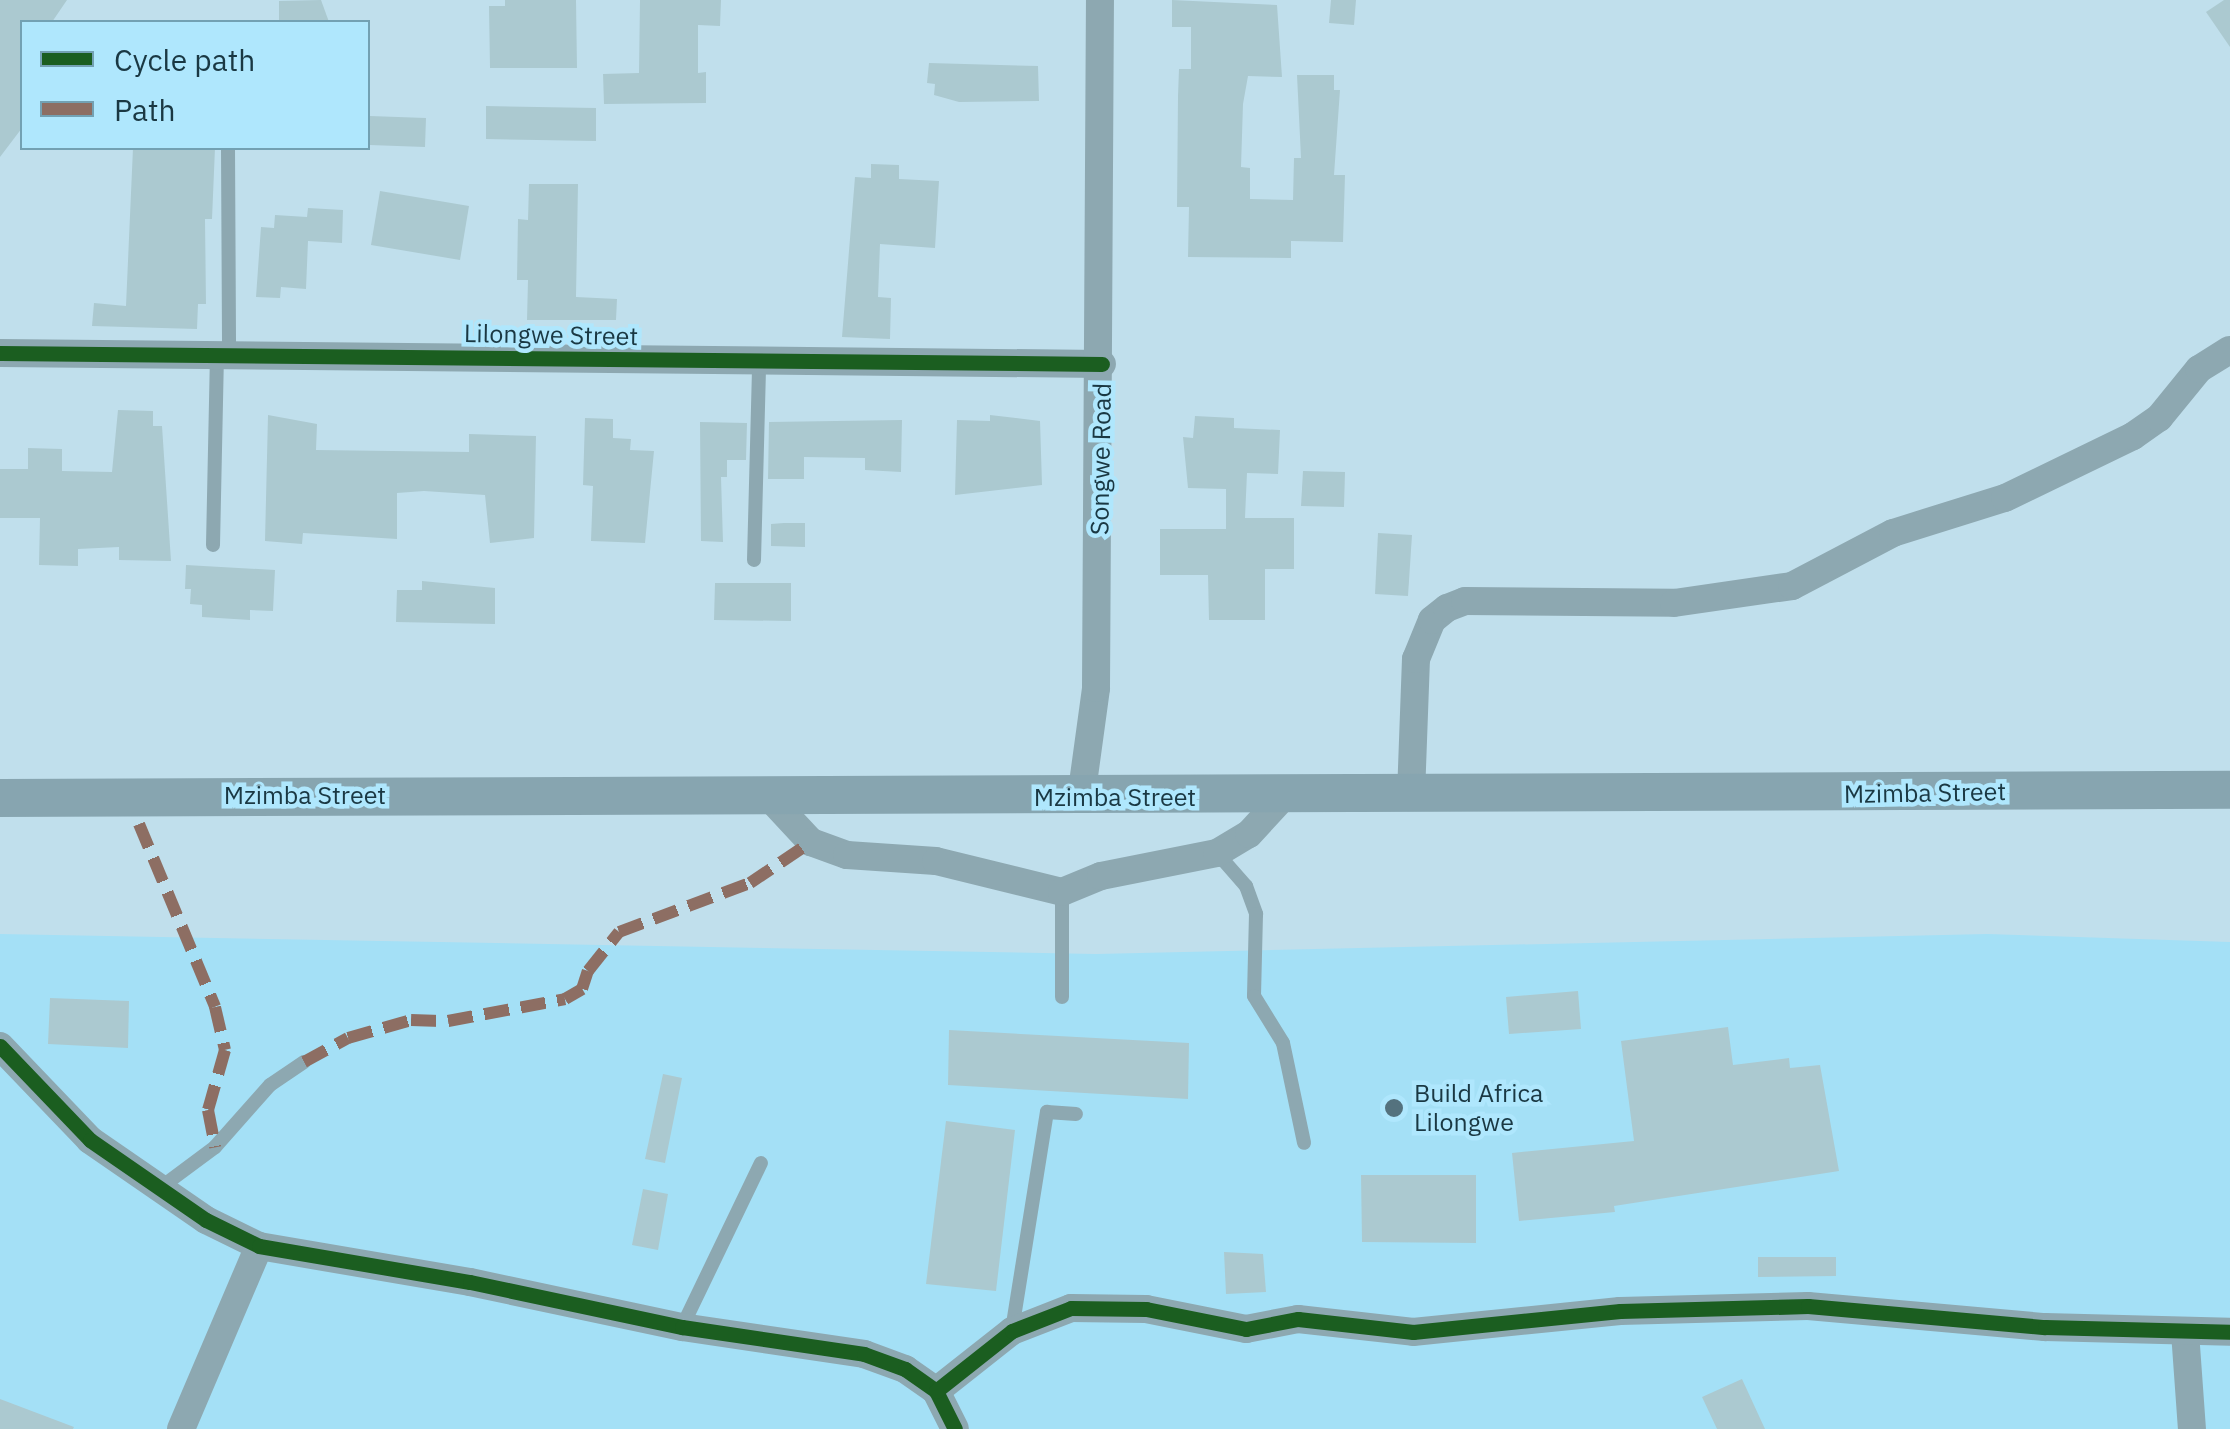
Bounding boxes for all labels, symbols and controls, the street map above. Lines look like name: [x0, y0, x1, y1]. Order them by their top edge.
legend: [20, 20, 370, 150]
text: Cycle path: [114, 40, 255, 79]
text: Path: [114, 90, 175, 129]
street label: Lilongwe Street: [464, 318, 638, 352]
street label: Songwe Road: [1085, 383, 1117, 535]
street label: Mzimba Street: [1844, 777, 2006, 809]
street label: Mzimba Street: [224, 780, 386, 810]
street label: Mzimba Street: [1034, 782, 1196, 812]
place label: Build Africa Lilongwe: [1414, 1079, 1543, 1138]
marker: Build Africa Lilongwe: [1383, 1097, 1405, 1119]

